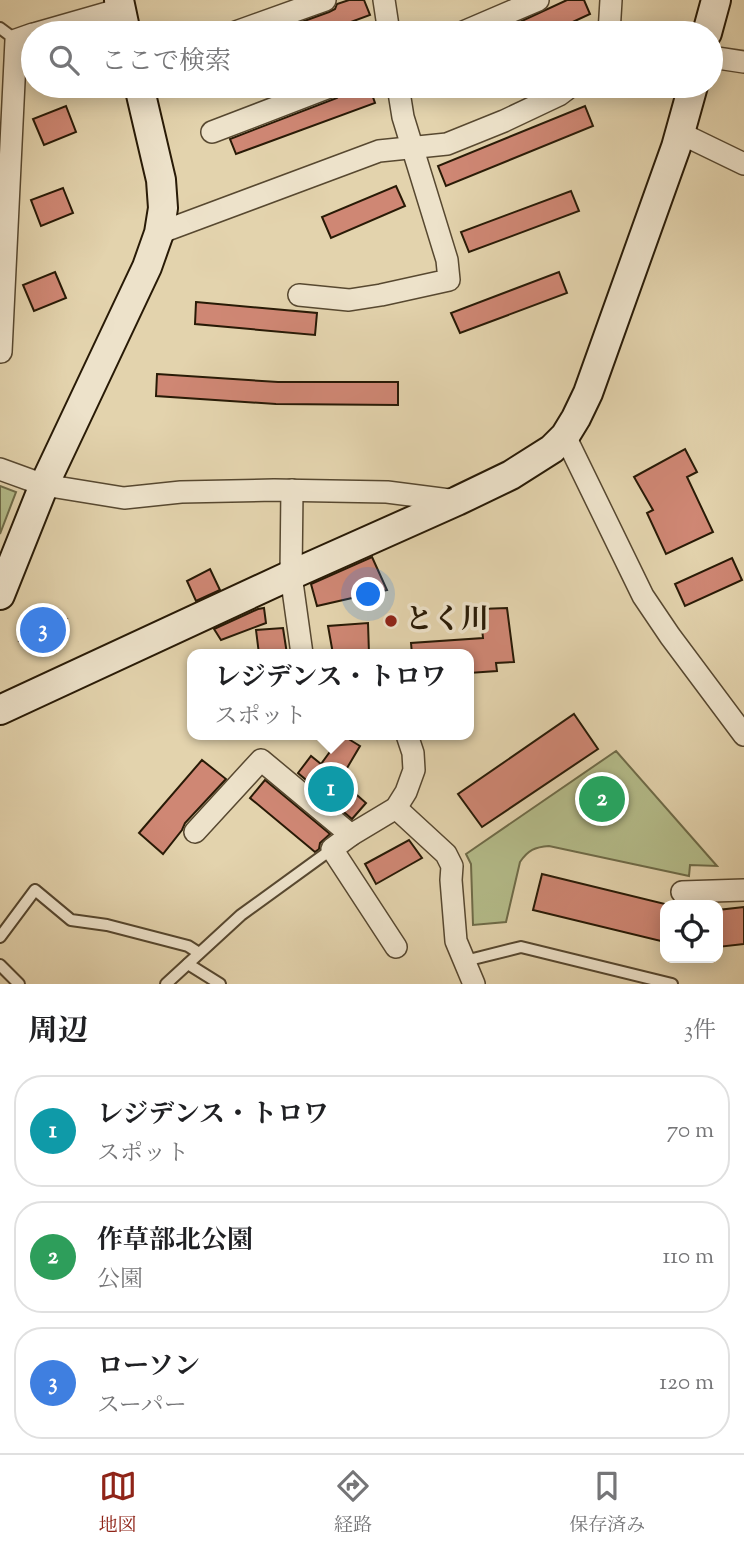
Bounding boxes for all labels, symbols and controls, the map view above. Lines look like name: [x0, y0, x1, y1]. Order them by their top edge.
search box: [21, 21, 723, 98]
icon: search: [45, 41, 83, 79]
text: ここで検索: [101, 44, 231, 81]
your location: [351, 577, 385, 611]
place label: とく川: [405, 601, 489, 641]
pin: 3: [20, 604, 66, 656]
marker: とく川: [383, 613, 399, 629]
popup: [187, 649, 474, 740]
text: レジデンス・トロワ: [214, 660, 447, 697]
text: スポット: [214, 701, 306, 734]
pin: 1: [308, 763, 354, 815]
pin: 2: [579, 773, 625, 825]
map controls: [660, 900, 723, 963]
button: locate: [660, 900, 723, 963]
text: 周辺: [28, 1011, 88, 1054]
text: 3件: [684, 1015, 716, 1048]
text: レジデンス・トロワ: [97, 1097, 329, 1134]
text: 1: [49, 1115, 57, 1148]
text: 70 m: [667, 1115, 714, 1148]
text: スポット: [97, 1138, 189, 1171]
text: 作草部北公園: [97, 1223, 253, 1260]
text: 2: [48, 1241, 58, 1274]
text: 110 m: [663, 1241, 714, 1274]
text: 公園: [97, 1264, 143, 1297]
text: ローソン: [97, 1349, 200, 1386]
text: 3: [48, 1367, 58, 1400]
text: 120 m: [659, 1367, 714, 1400]
text: スーパー: [97, 1390, 187, 1423]
tab: 地図: [99, 1467, 137, 1540]
tab: 経路: [334, 1467, 372, 1540]
tab: 保存済み: [569, 1467, 645, 1540]

